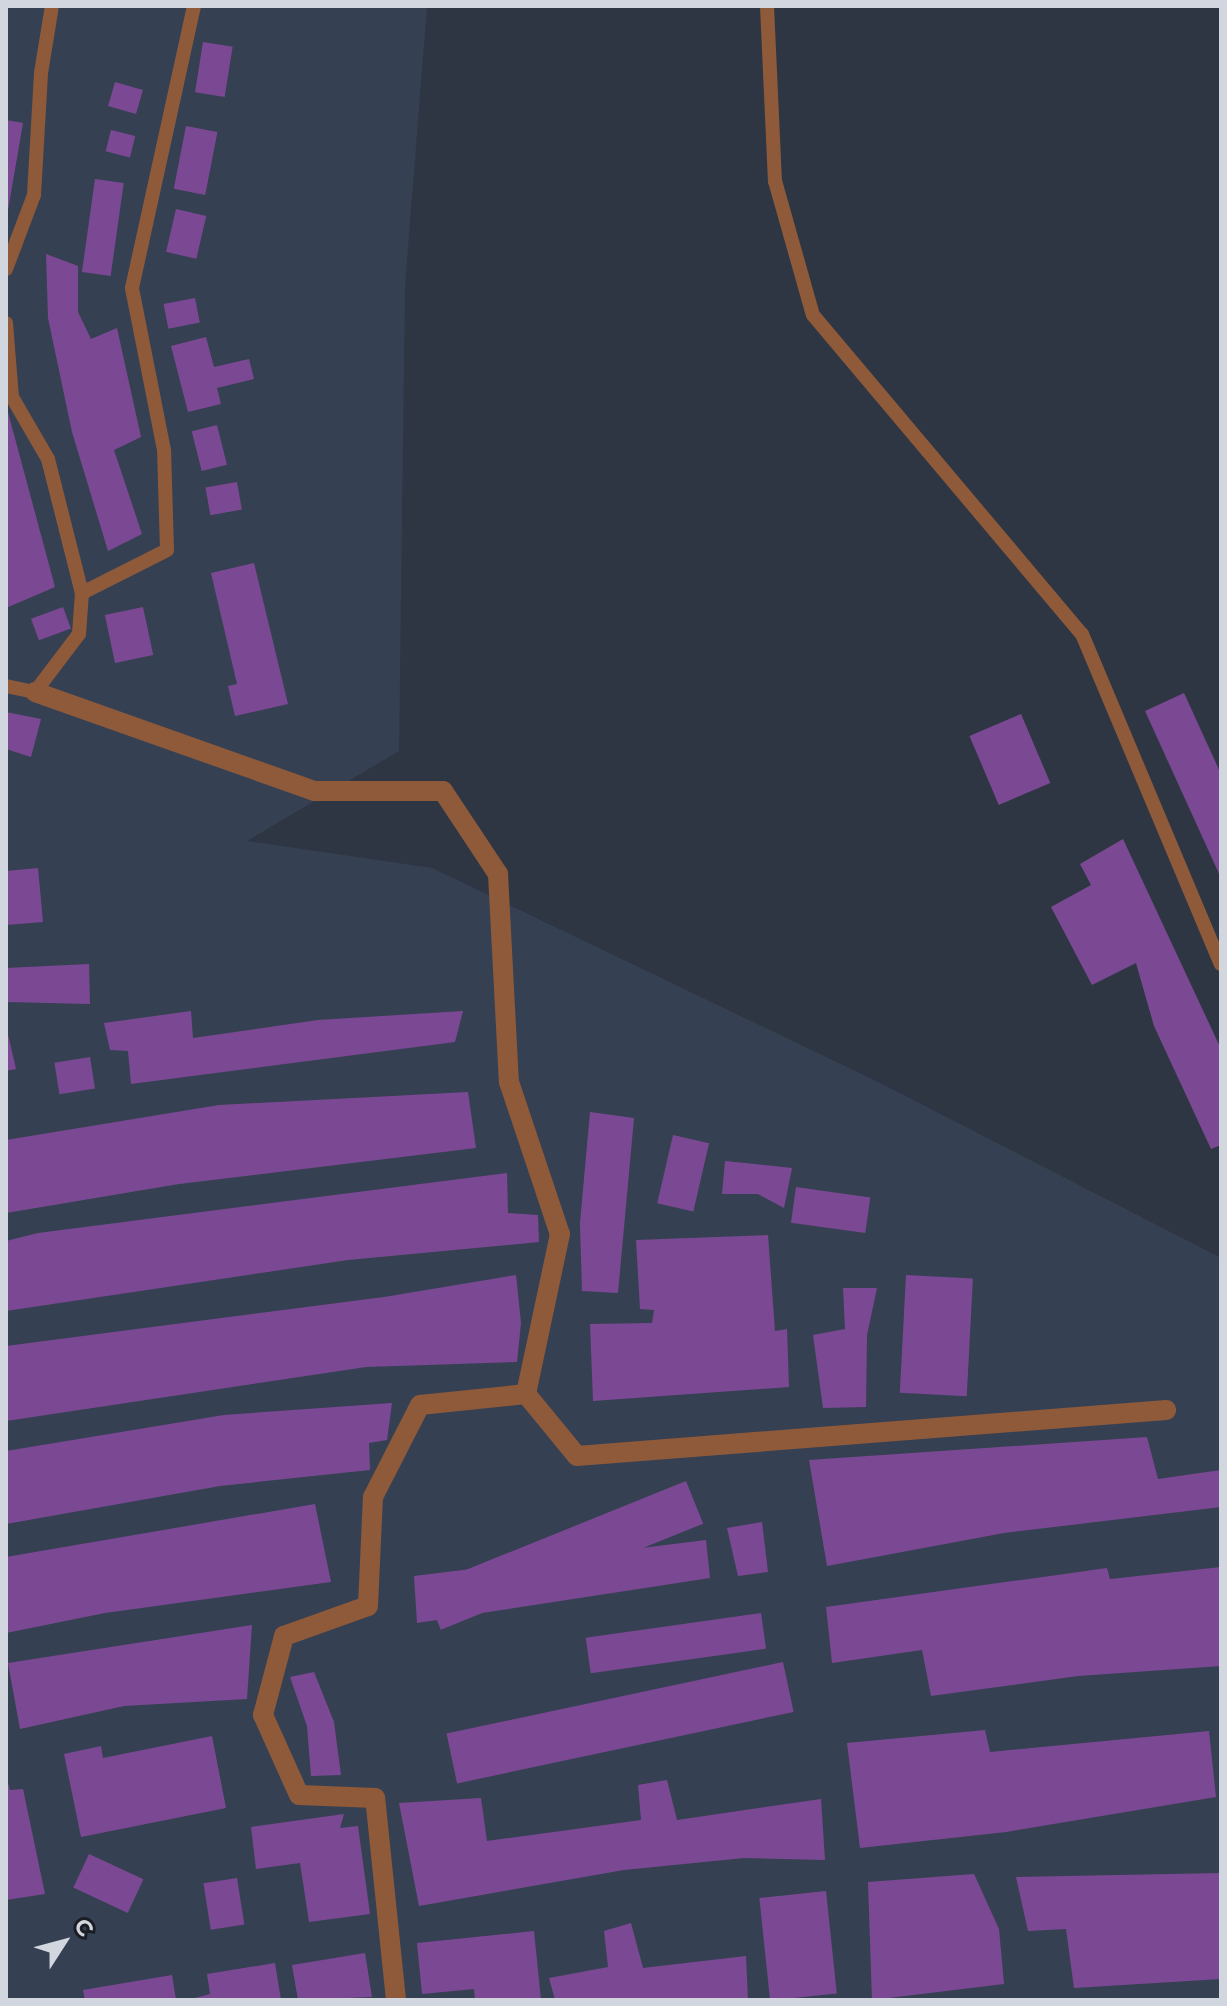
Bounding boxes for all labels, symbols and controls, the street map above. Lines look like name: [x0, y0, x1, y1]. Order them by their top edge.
north arrow: [24, 1902, 104, 1982]
text: С: [68, 1913, 99, 1942]

